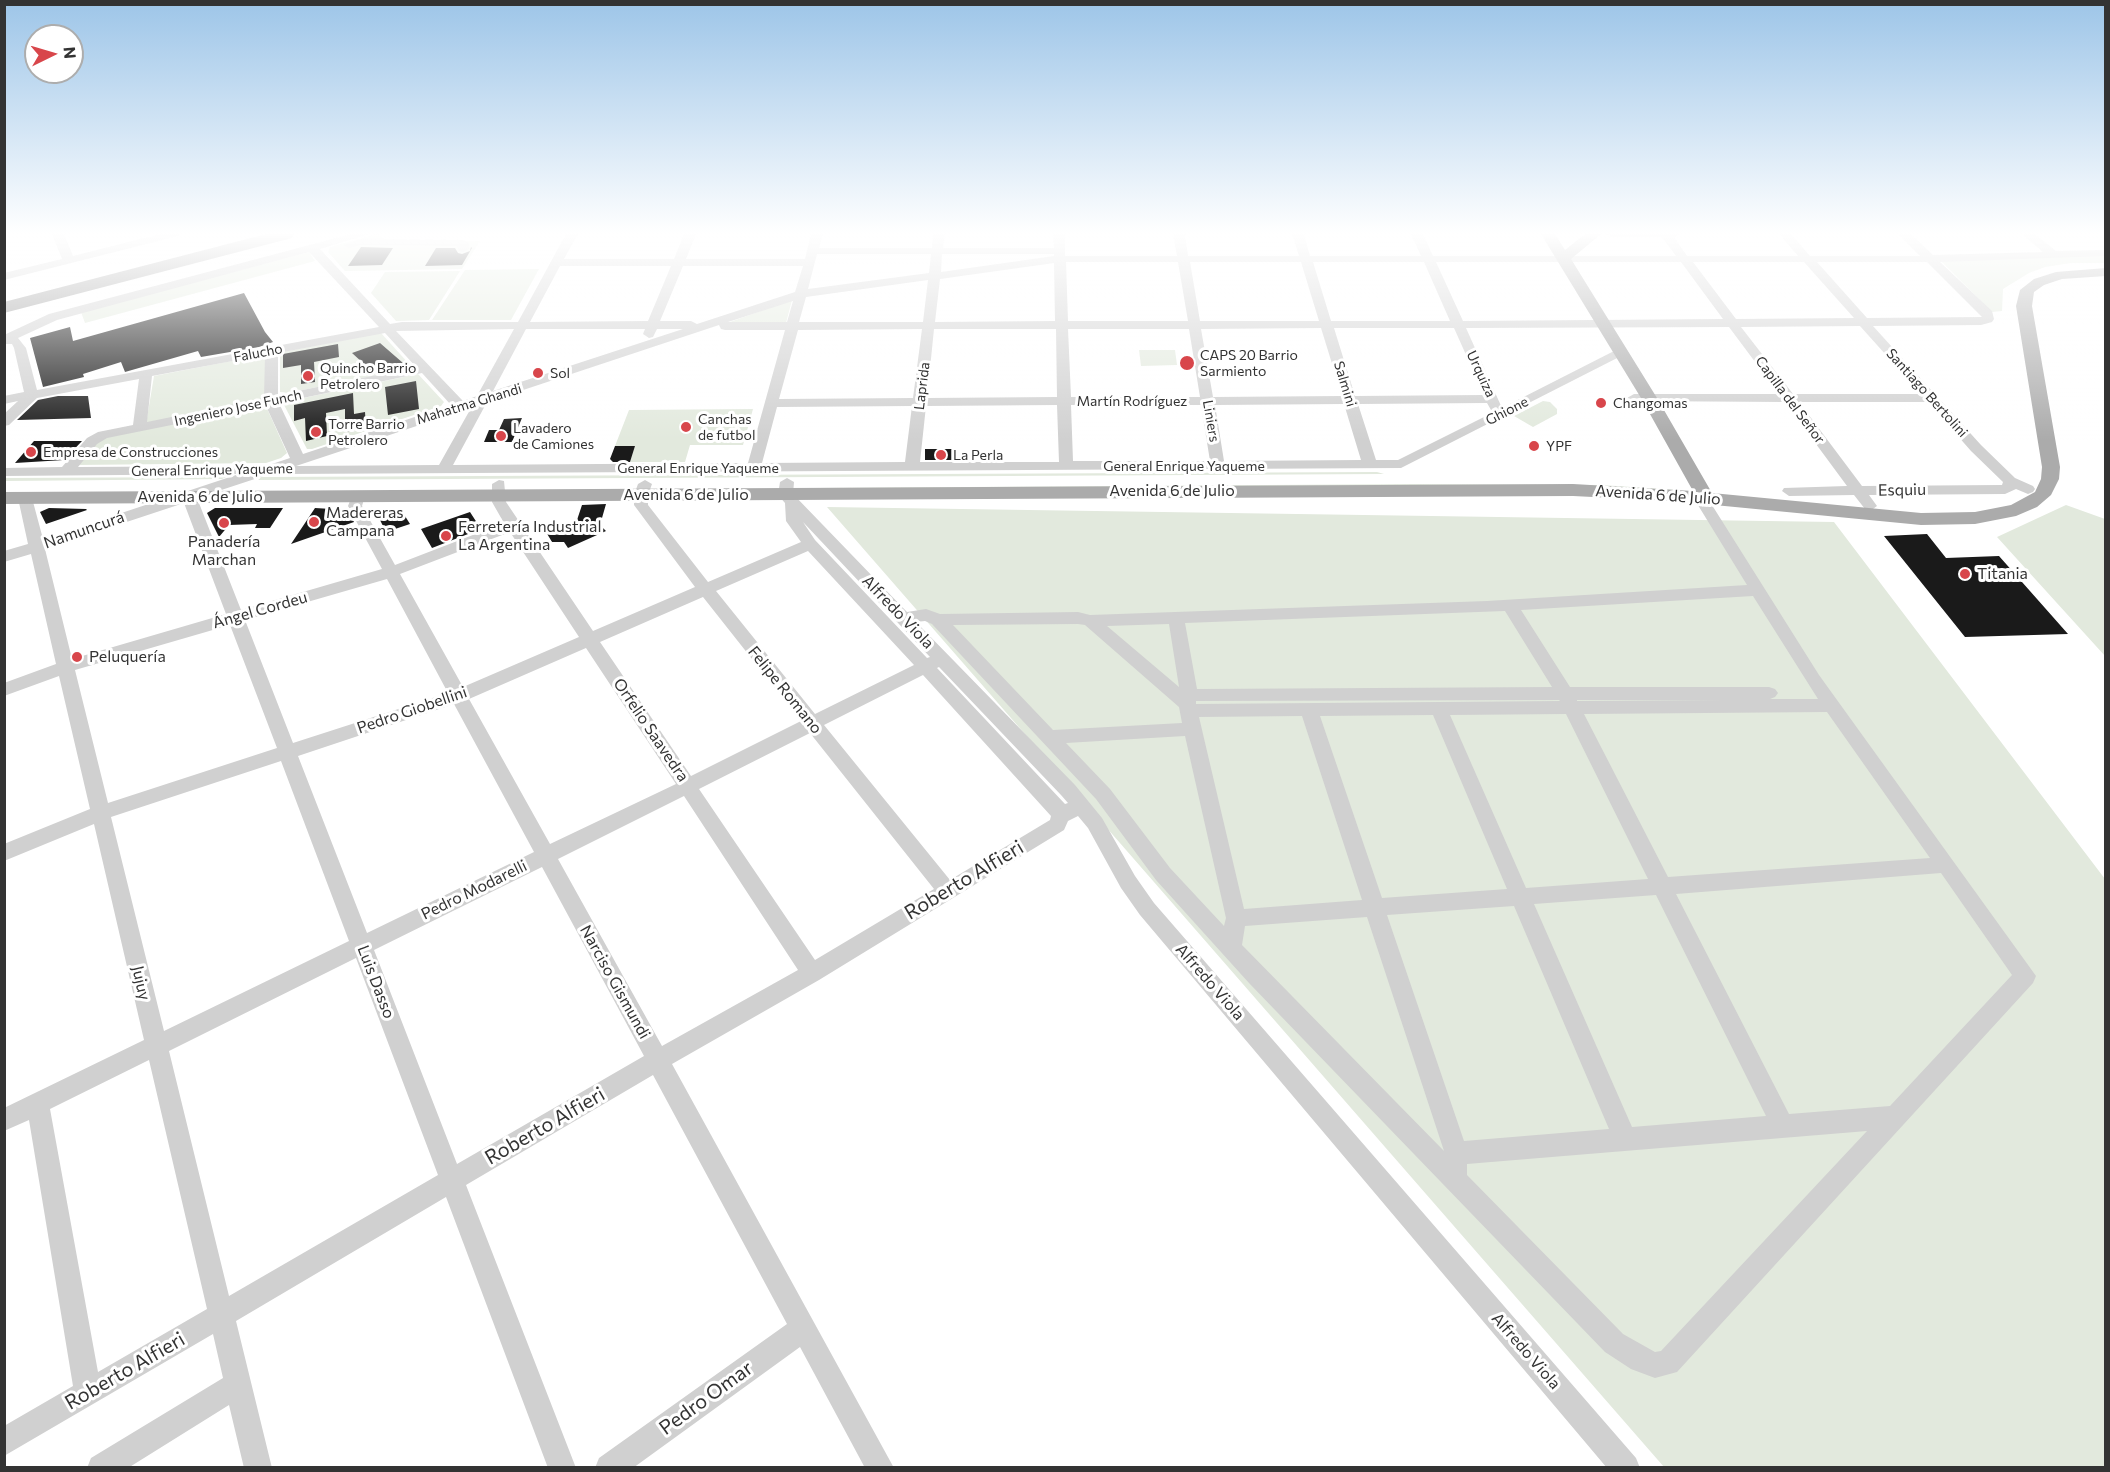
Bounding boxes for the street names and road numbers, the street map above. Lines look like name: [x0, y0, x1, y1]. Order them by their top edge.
street label: Falucho: [232, 340, 284, 366]
street label: Santiago Bertolini: [1883, 345, 1971, 441]
street label: Urquiza: [1463, 348, 1499, 400]
street label: Capilla del Señor: [1752, 353, 1828, 447]
street label: Salmini: [1330, 359, 1360, 409]
street label: Laprida: [911, 361, 933, 411]
street label: Mahatma Ghandi: [414, 380, 524, 428]
street label: Ingeniero Jose Funch: [173, 386, 303, 430]
street label: Martín Rodríguez: [1077, 393, 1187, 409]
street label: Ghione: [1483, 393, 1531, 429]
street label: Liniers: [1199, 399, 1223, 443]
street label: General Enrique Yaqueme: [1103, 458, 1265, 474]
street label: General Enrique Yaqueme: [131, 460, 293, 480]
street label: General Enrique Yaqueme: [617, 460, 779, 476]
street label: Esquiu: [1878, 480, 1926, 500]
street label: Avenida 6 de Julio: [1109, 481, 1235, 501]
street label: Avenida 6 de Julio: [1595, 481, 1721, 509]
street label: Avenida 6 de Julio: [623, 485, 749, 505]
street label: Avenida 6 de Julio: [137, 487, 263, 507]
street label: Namuncurá: [41, 507, 127, 553]
street label: Alfredo Viola: [858, 571, 938, 653]
street label: Ángel Cordeu: [210, 587, 310, 633]
street label: Felipe Romano: [744, 642, 826, 738]
street label: Orfelio Saavedra: [609, 675, 693, 785]
street label: Pedro Giobellini: [355, 682, 469, 738]
street label: Roberto Alfieri: [900, 835, 1028, 925]
street label: Pedro Modarelli: [418, 856, 530, 924]
street label: Narciso Gismundi: [576, 922, 654, 1042]
street label: Alfredo Viola: [1172, 940, 1248, 1024]
street label: Luis Dasso: [353, 943, 399, 1021]
street label: Jujuy: [128, 964, 154, 1002]
street label: Roberto Alfieri: [481, 1082, 609, 1170]
street label: Alfredo Viola: [1488, 1309, 1564, 1393]
street label: Roberto Alfieri: [61, 1327, 189, 1415]
street label: Pedro Omar: [654, 1356, 758, 1440]

